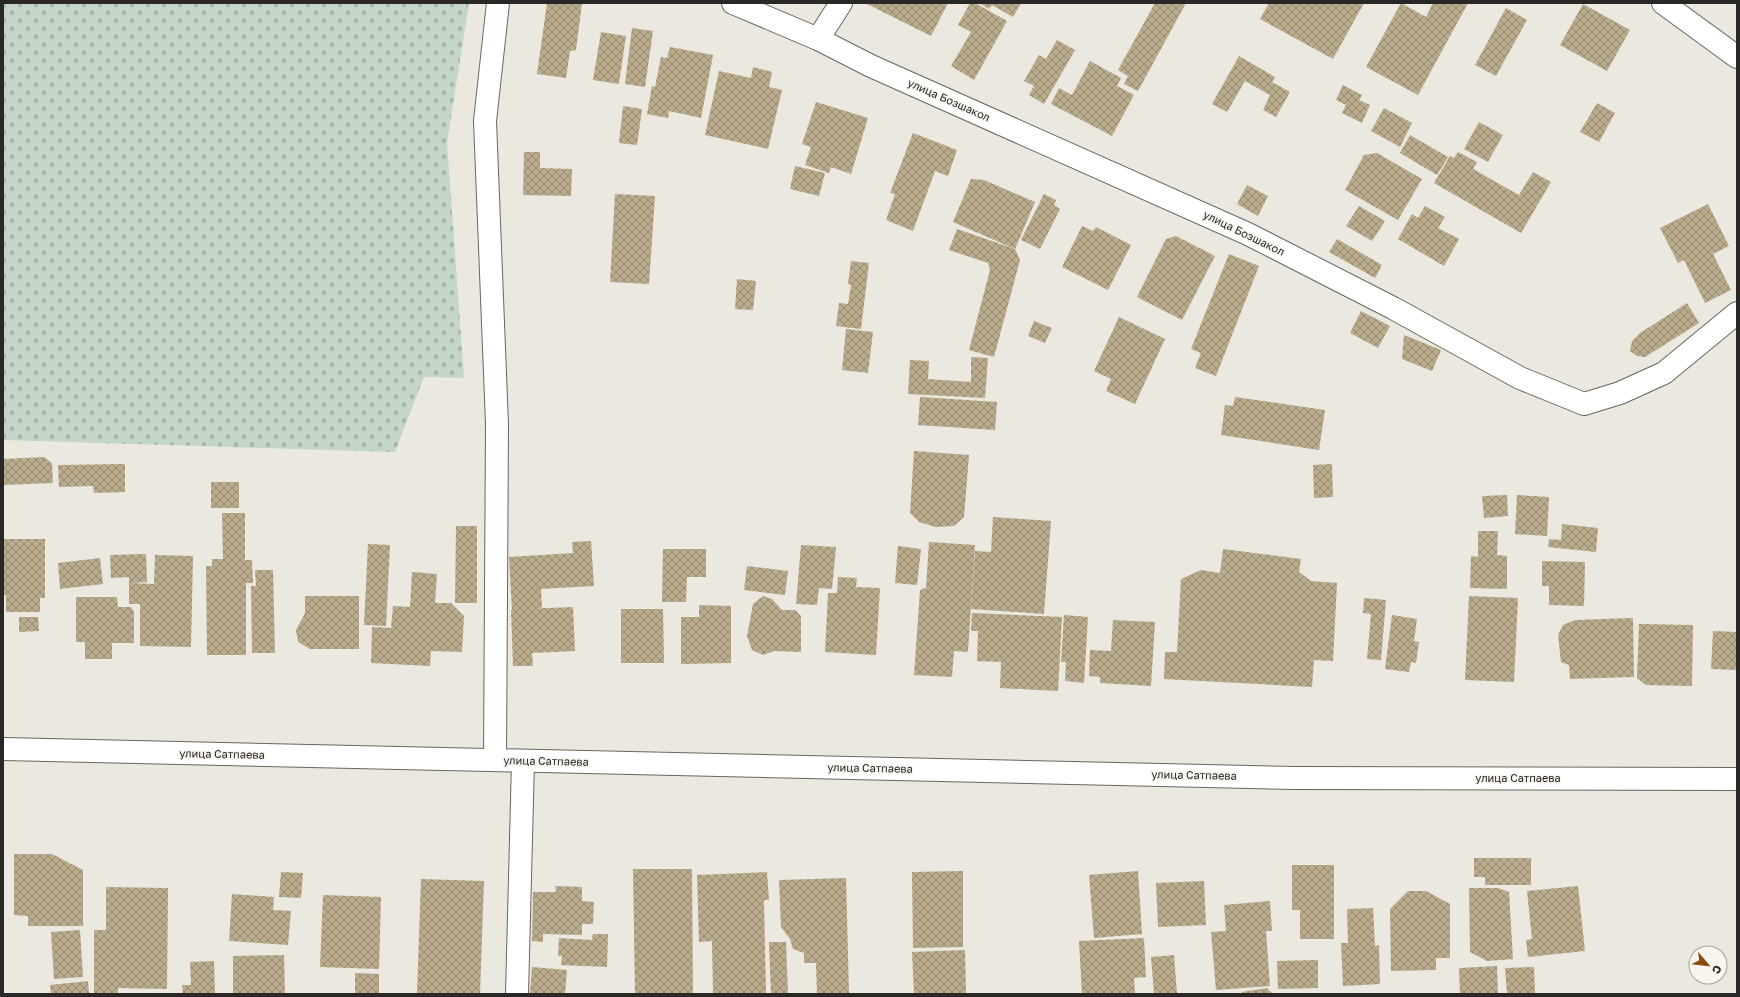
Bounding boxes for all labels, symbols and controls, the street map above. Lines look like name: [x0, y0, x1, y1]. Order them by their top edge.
street label: улица Бозшакол: [906, 76, 992, 124]
street label: улица Бозшакол: [1201, 207, 1287, 258]
street label: улица Сатпаева: [179, 746, 265, 761]
street label: улица Сатпаева: [503, 753, 589, 768]
street label: улица Сатпаева: [827, 760, 913, 775]
street label: улица Сатпаева: [1151, 767, 1237, 782]
street label: улица Сатпаева: [1475, 771, 1561, 784]
north arrow: [1688, 945, 1728, 985]
text: С: [1710, 963, 1725, 977]

